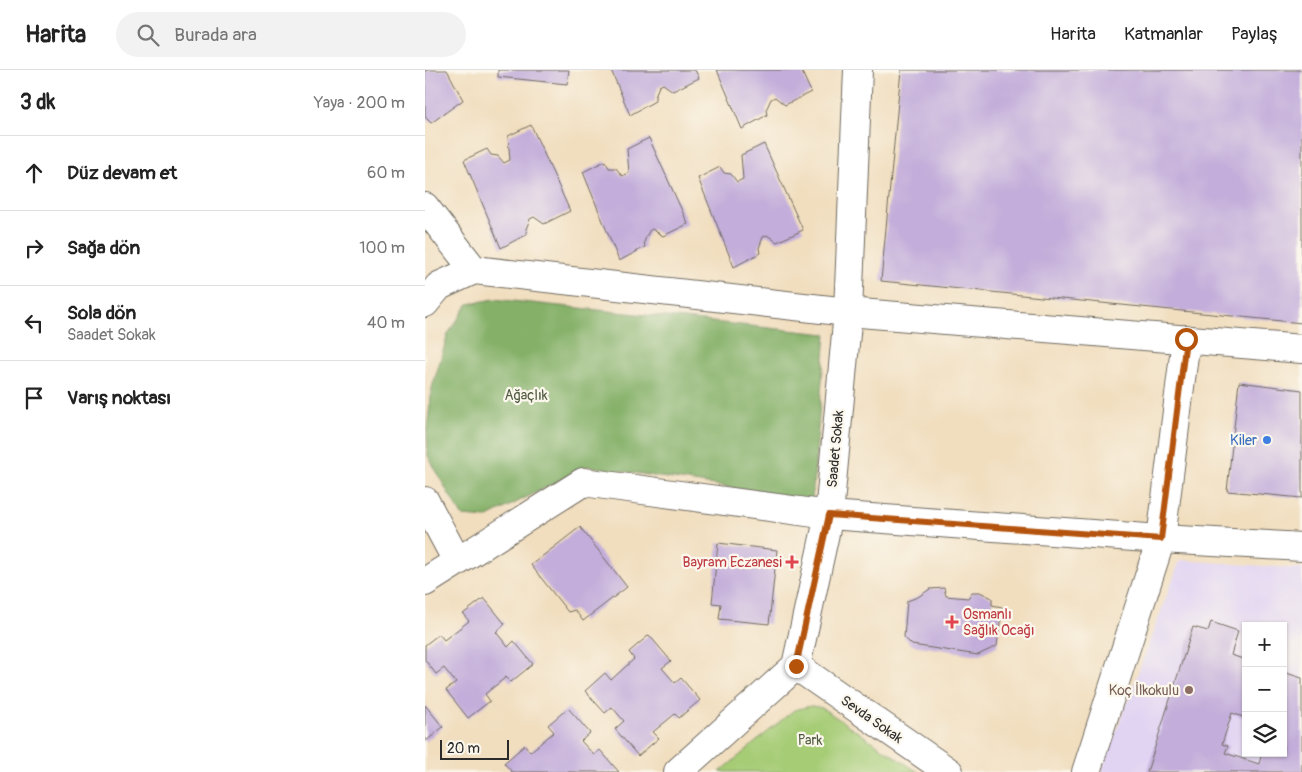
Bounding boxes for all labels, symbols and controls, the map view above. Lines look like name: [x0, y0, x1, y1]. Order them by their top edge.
search box: [116, 12, 466, 57]
text: Harita: [25, 20, 86, 49]
icon: search: [134, 21, 162, 49]
text: Burada ara: [174, 23, 257, 47]
text: Harita: [1050, 23, 1096, 46]
text: Katmanlar: [1124, 23, 1203, 46]
text: Paylaş: [1231, 23, 1277, 46]
text: 3 dk: [20, 89, 55, 116]
text: Yaya · 200 m: [314, 93, 405, 113]
icon: ahead: [20, 159, 48, 187]
text: Düz devam et: [67, 161, 177, 185]
text: 60 m: [367, 163, 405, 183]
icon: right: [20, 234, 48, 262]
text: Sağa dön: [67, 236, 140, 260]
text: 100 m: [359, 238, 405, 258]
text: Sola dön: [67, 301, 136, 325]
icon: left: [20, 309, 48, 337]
text: 40 m: [367, 313, 405, 333]
text: Saadet Sokak: [67, 325, 156, 345]
route start: [1175, 328, 1198, 351]
icon: arrive: [20, 384, 48, 412]
text: Varış noktası: [67, 386, 171, 410]
park label: Ağaçlık: [504, 387, 548, 404]
street label: Saadet Sokak: [824, 409, 847, 488]
place label: Kiler: [1230, 432, 1257, 449]
marker: Kiler: [1261, 434, 1273, 446]
place label: Bayram Eczanesi: [683, 554, 782, 571]
marker: Bayram Eczanesi: [786, 556, 798, 568]
place label: Osmanlı Sağlık Ocağı: [963, 606, 1035, 639]
marker: Osmanlı Sağlık Ocağı: [945, 615, 959, 629]
map controls: [1242, 622, 1287, 757]
button: +: [1242, 622, 1287, 667]
route end: [785, 655, 808, 678]
button: −: [1242, 667, 1287, 712]
place label: Koç İlkokulu: [1109, 682, 1179, 699]
marker: Koç İlkokulu: [1183, 684, 1195, 696]
street label: Sevda Sokak: [837, 692, 906, 747]
button: layers: [1242, 712, 1287, 757]
park label: Park: [798, 732, 822, 749]
scale bar: [440, 737, 509, 760]
text: 20 m: [447, 740, 480, 757]

